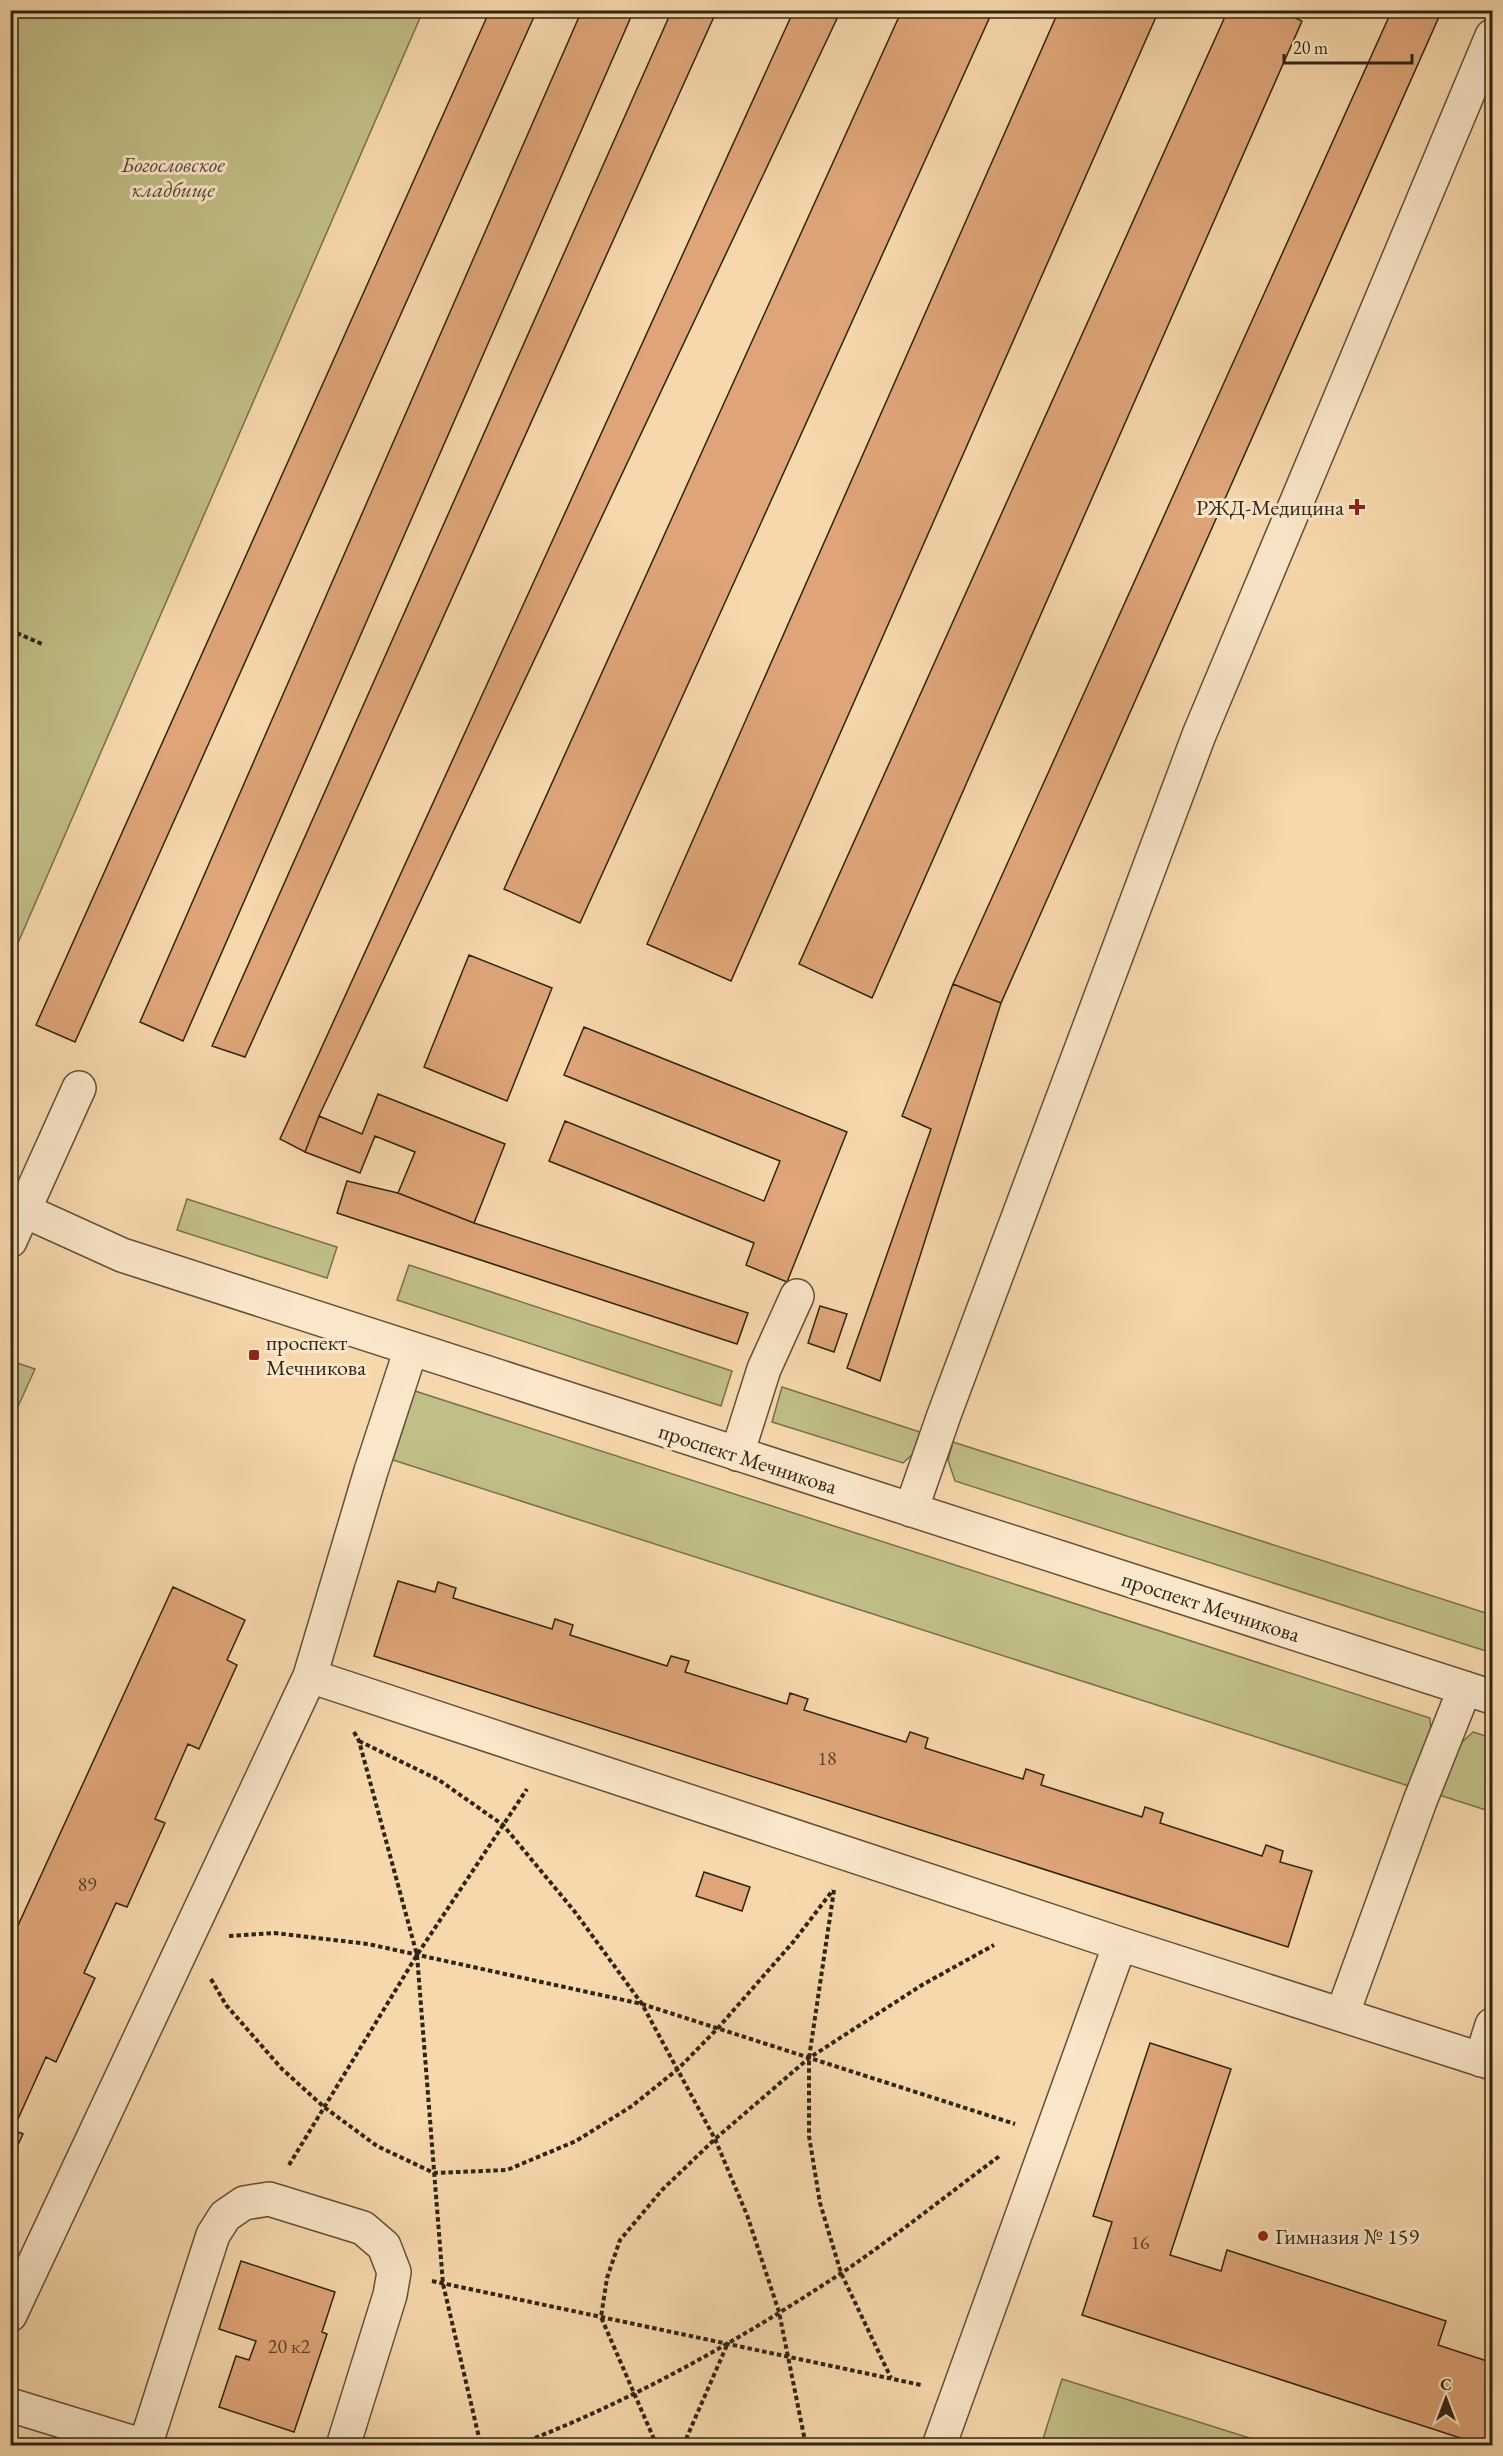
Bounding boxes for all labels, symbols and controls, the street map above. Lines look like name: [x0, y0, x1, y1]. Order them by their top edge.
scale bar: [1284, 27, 1412, 65]
text: 20 m: [1293, 36, 1328, 59]
park label: Богословское кладбище: [120, 150, 225, 204]
place label: РЖД-Медицина: [1196, 493, 1344, 522]
marker: РЖД-Медицина: [1348, 498, 1366, 516]
place label: проспект Мечникова: [266, 1328, 366, 1382]
marker: проспект Мечникова: [247, 1348, 261, 1362]
street label: проспект Мечникова: [655, 1416, 841, 1501]
street label: проспект Мечникова: [1118, 1564, 1304, 1649]
house number: 18: [817, 1745, 837, 1771]
house number: 89: [77, 1871, 97, 1897]
place label: Гимназия № 159: [1275, 2222, 1419, 2251]
house number: 16: [1130, 2229, 1150, 2255]
marker: Гимназия № 159: [1256, 2229, 1270, 2243]
house number: 20 к2: [268, 2333, 311, 2359]
north arrow: [1416, 2369, 1476, 2429]
text: С: [1440, 2374, 1452, 2395]

